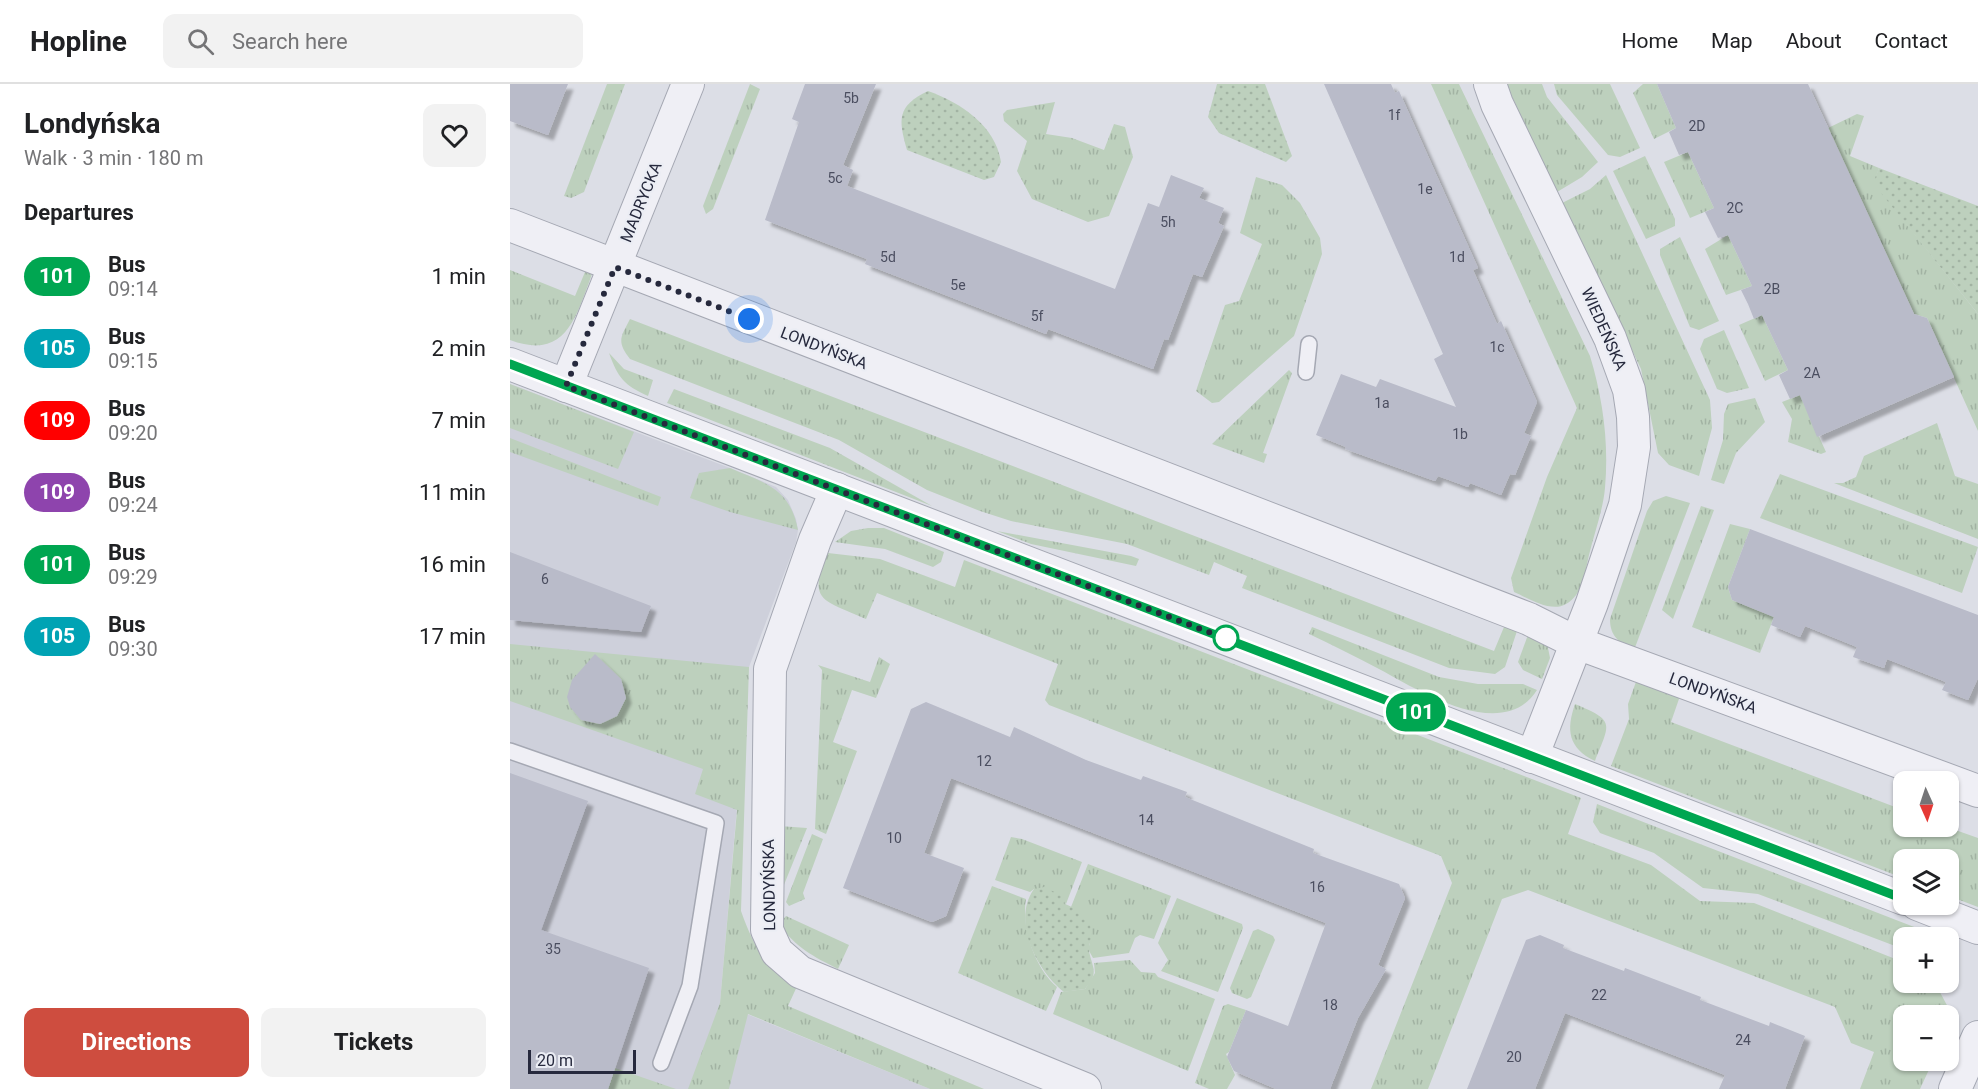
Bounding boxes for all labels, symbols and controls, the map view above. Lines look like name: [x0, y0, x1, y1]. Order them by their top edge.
search box: [163, 14, 583, 68]
text: Hopline: [30, 25, 127, 58]
icon: search: [184, 25, 217, 58]
text: Search here: [232, 29, 348, 54]
text: Home: [1622, 29, 1678, 53]
text: Map: [1711, 29, 1753, 53]
text: About: [1786, 29, 1842, 53]
text: Contact: [1875, 29, 1948, 53]
house number: 5b: [843, 90, 859, 106]
button: heart: [423, 104, 486, 167]
text: Londyńska: [24, 107, 161, 140]
house number: 1f: [1388, 107, 1400, 123]
house number: 2D: [1688, 118, 1706, 134]
text: Walk · 3 min · 180 m: [24, 146, 203, 170]
street label: MADRYCKA: [616, 159, 666, 245]
house number: 5c: [827, 170, 843, 186]
house number: 1e: [1417, 181, 1433, 197]
text: Departures: [24, 200, 134, 225]
house number: 2C: [1727, 200, 1743, 216]
house number: 5h: [1160, 214, 1176, 230]
house number: 5d: [880, 249, 896, 265]
house number: 1d: [1449, 249, 1465, 265]
text: Bus: [108, 252, 146, 277]
text: 101: [39, 264, 75, 288]
text: 1 min: [431, 264, 486, 289]
text: 09:14: [108, 277, 158, 301]
house number: 5e: [950, 277, 966, 293]
house number: 2B: [1764, 281, 1780, 297]
street label: WIEDEŃSKA: [1577, 285, 1631, 374]
your location: [734, 304, 764, 334]
house number: 5f: [1031, 308, 1043, 324]
street label: LONDYŃSKA: [778, 323, 871, 373]
text: Bus: [108, 324, 146, 349]
text: 105: [39, 336, 75, 360]
text: 2 min: [431, 336, 486, 361]
house number: 1c: [1489, 339, 1505, 355]
text: 09:15: [108, 349, 158, 373]
house number: 2A: [1803, 365, 1821, 381]
house number: 1a: [1374, 395, 1390, 411]
text: Bus: [108, 396, 146, 421]
text: 109: [39, 408, 75, 432]
text: 7 min: [431, 408, 486, 433]
text: 09:20: [108, 421, 158, 445]
house number: 1b: [1452, 426, 1468, 442]
text: Bus: [108, 468, 146, 493]
text: 109: [39, 480, 75, 504]
text: 11 min: [419, 480, 486, 505]
text: 09:24: [108, 493, 158, 517]
text: Bus: [108, 540, 146, 565]
text: 101: [39, 552, 75, 576]
text: 16 min: [419, 552, 486, 577]
text: 09:29: [108, 565, 158, 589]
house number: 6: [541, 571, 549, 587]
text: Bus: [108, 612, 146, 637]
text: 105: [39, 624, 75, 648]
text: 17 min: [419, 624, 486, 649]
unlabelled marker: [1213, 625, 1239, 651]
text: 09:30: [108, 637, 158, 661]
street label: LONDYŃSKA: [1667, 668, 1760, 718]
line badge: 101: [1382, 692, 1450, 732]
text: 101: [1398, 700, 1434, 724]
house number: 12: [976, 753, 992, 769]
north arrow: [1893, 771, 1959, 837]
map controls: [1893, 771, 1959, 1071]
house number: 14: [1138, 812, 1154, 828]
house number: 10: [886, 830, 902, 846]
street label: LONDYŃSKA: [759, 838, 779, 931]
button: layers: [1893, 849, 1959, 915]
house number: 16: [1309, 879, 1325, 895]
button: +: [1893, 927, 1959, 993]
house number: 35: [545, 941, 561, 957]
house number: 22: [1591, 987, 1607, 1003]
house number: 18: [1322, 997, 1338, 1013]
button: −: [1893, 1005, 1959, 1071]
button: Directions: [24, 1008, 249, 1077]
button: Tickets: [261, 1008, 486, 1077]
house number: 24: [1735, 1032, 1751, 1048]
scale bar: [528, 1047, 636, 1074]
house number: 20: [1506, 1049, 1522, 1065]
text: 20 m: [537, 1051, 573, 1070]

